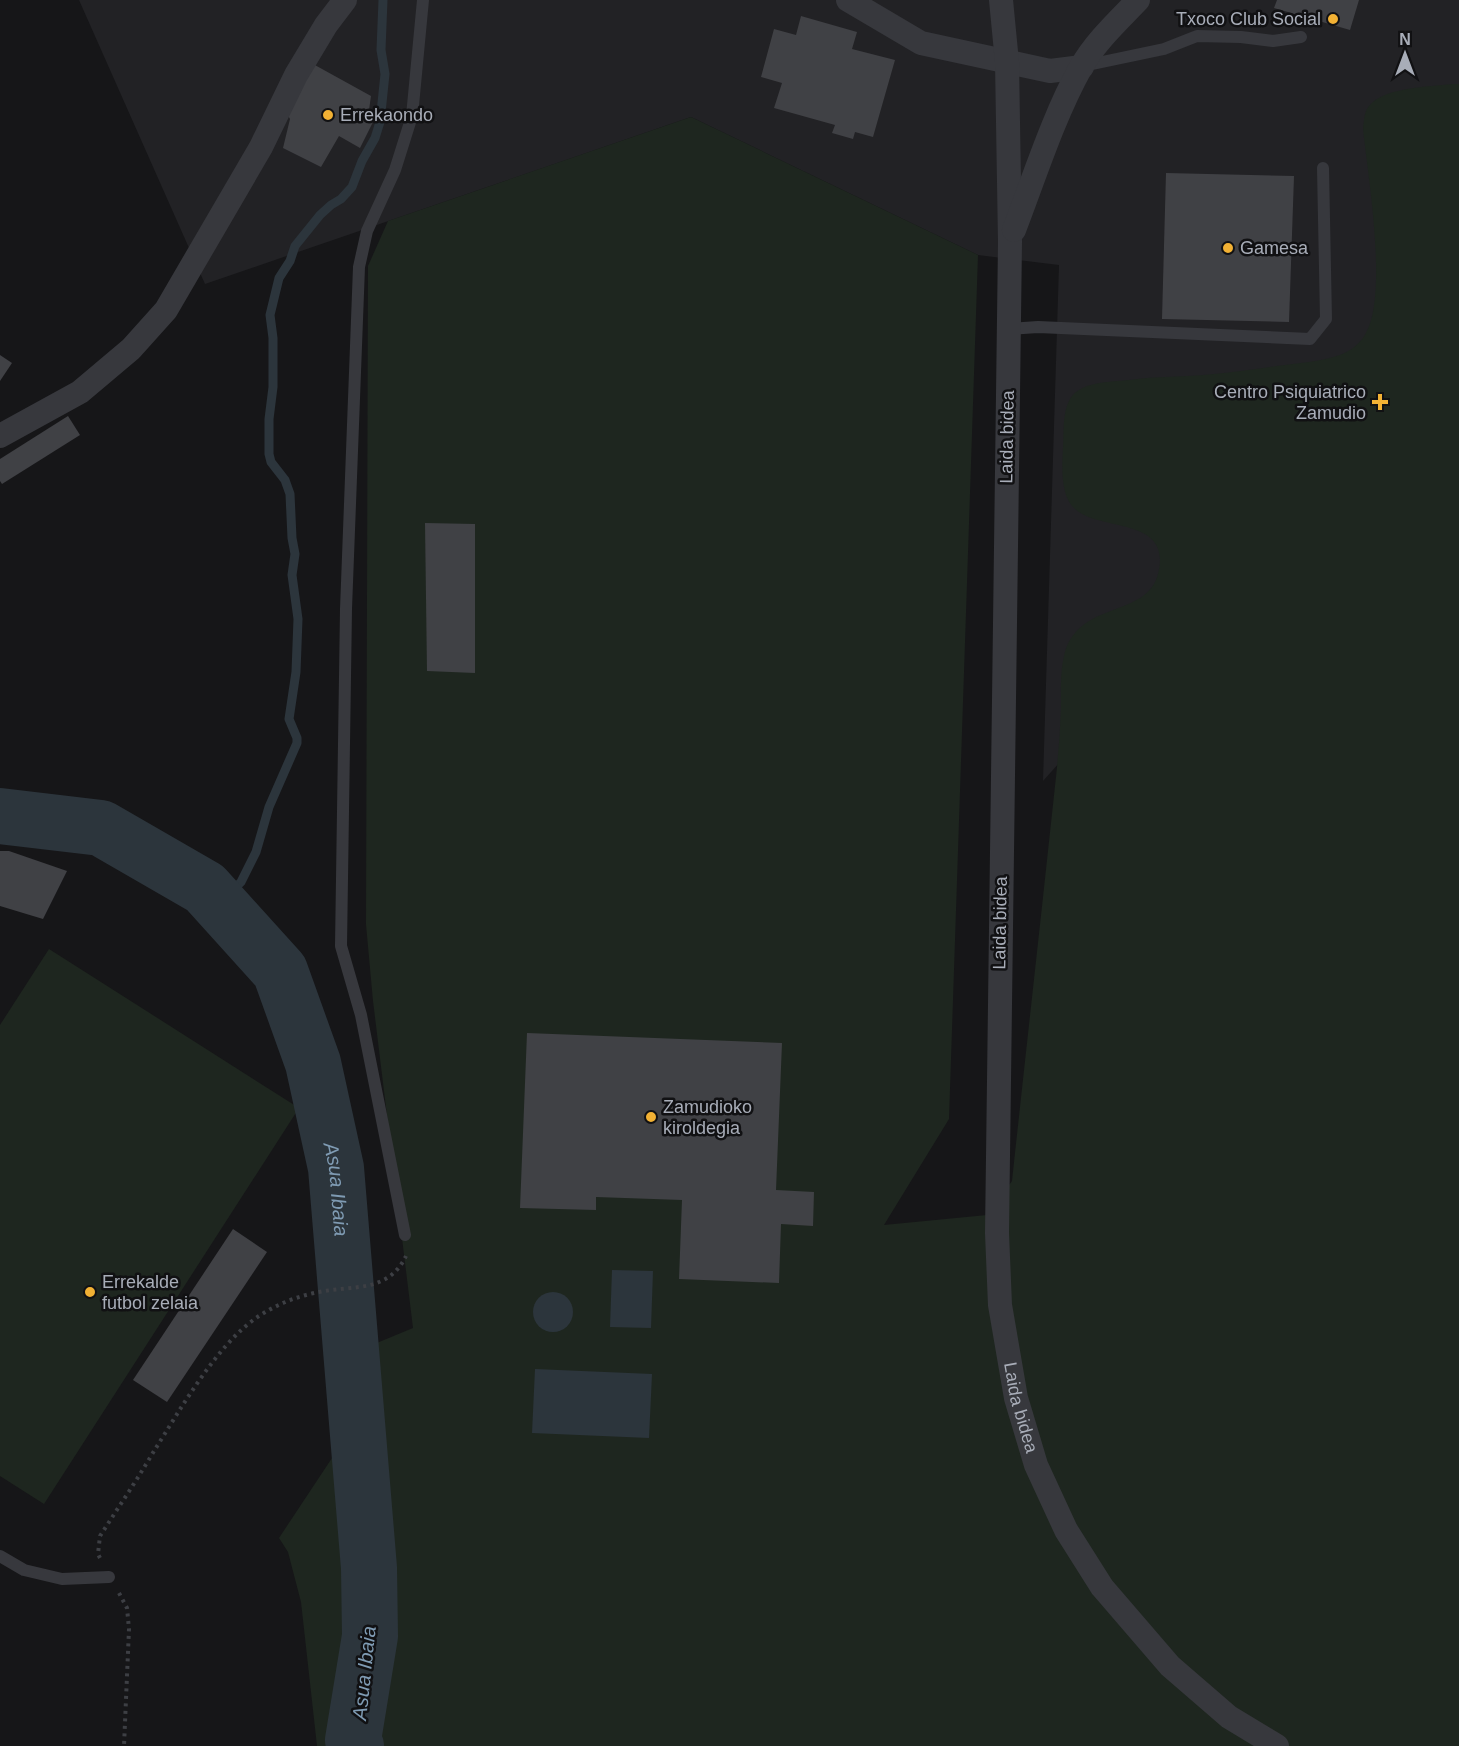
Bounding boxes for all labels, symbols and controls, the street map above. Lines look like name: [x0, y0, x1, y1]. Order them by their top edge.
place label: Txoco Club Social: [1176, 9, 1321, 29]
marker: Txoco Club Social: [1326, 12, 1340, 26]
north arrow: [1375, 24, 1435, 84]
text: N: [1399, 31, 1411, 48]
place label: Errekaondo: [340, 105, 433, 125]
marker: Errekaondo: [321, 108, 335, 122]
place label: Gamesa: [1240, 238, 1309, 258]
marker: Gamesa: [1221, 241, 1235, 255]
place label: Centro Psiquiatrico Zamudio: [1214, 382, 1366, 423]
street label: Laida bidea: [996, 389, 1018, 484]
marker: Centro Psiquiatrico Zamudio: [1371, 393, 1389, 411]
street label: Laida bidea: [989, 875, 1011, 970]
place label: Zamudioko kiroldegia: [663, 1097, 752, 1138]
marker: Zamudioko kiroldegia: [644, 1110, 658, 1124]
water label: Asua Ibaia: [319, 1139, 353, 1237]
place label: Errekalde futbol zelaia: [102, 1272, 199, 1313]
marker: Errekalde futbol zelaia: [83, 1285, 97, 1299]
street label: Laida bidea: [1000, 1360, 1042, 1456]
water label: Asua Ibaia: [348, 1625, 380, 1722]

